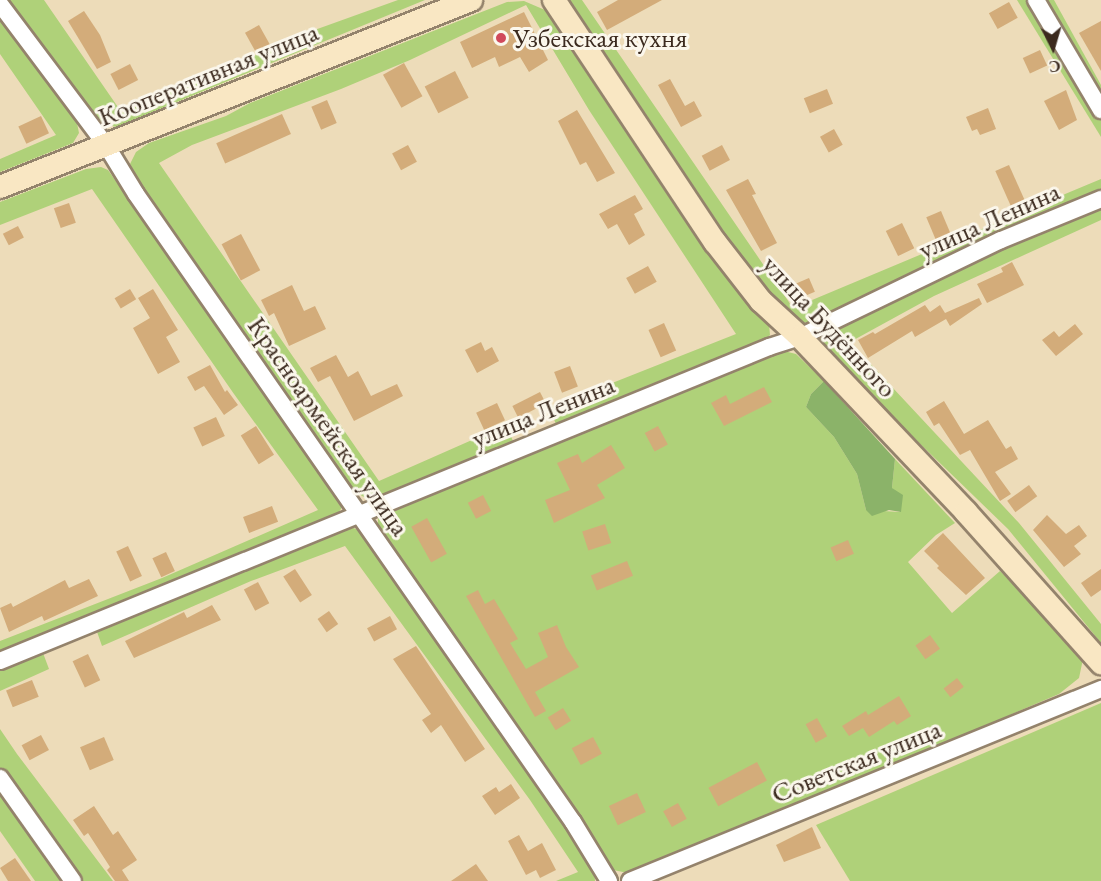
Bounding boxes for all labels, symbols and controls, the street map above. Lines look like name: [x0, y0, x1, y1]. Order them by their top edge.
street label: Кооперативная улица: [93, 15, 323, 133]
north arrow: [1023, 18, 1083, 78]
place label: Узбекская кухня: [513, 22, 687, 54]
marker: Узбекская кухня: [494, 31, 508, 45]
text: С: [1048, 55, 1061, 77]
street label: улица Ленина: [913, 174, 1065, 266]
street label: улица Будённого: [756, 248, 904, 404]
street label: Красноармейская улица: [241, 310, 417, 542]
street label: улица Ленина: [467, 368, 619, 454]
street label: Советская улица: [767, 712, 945, 810]

